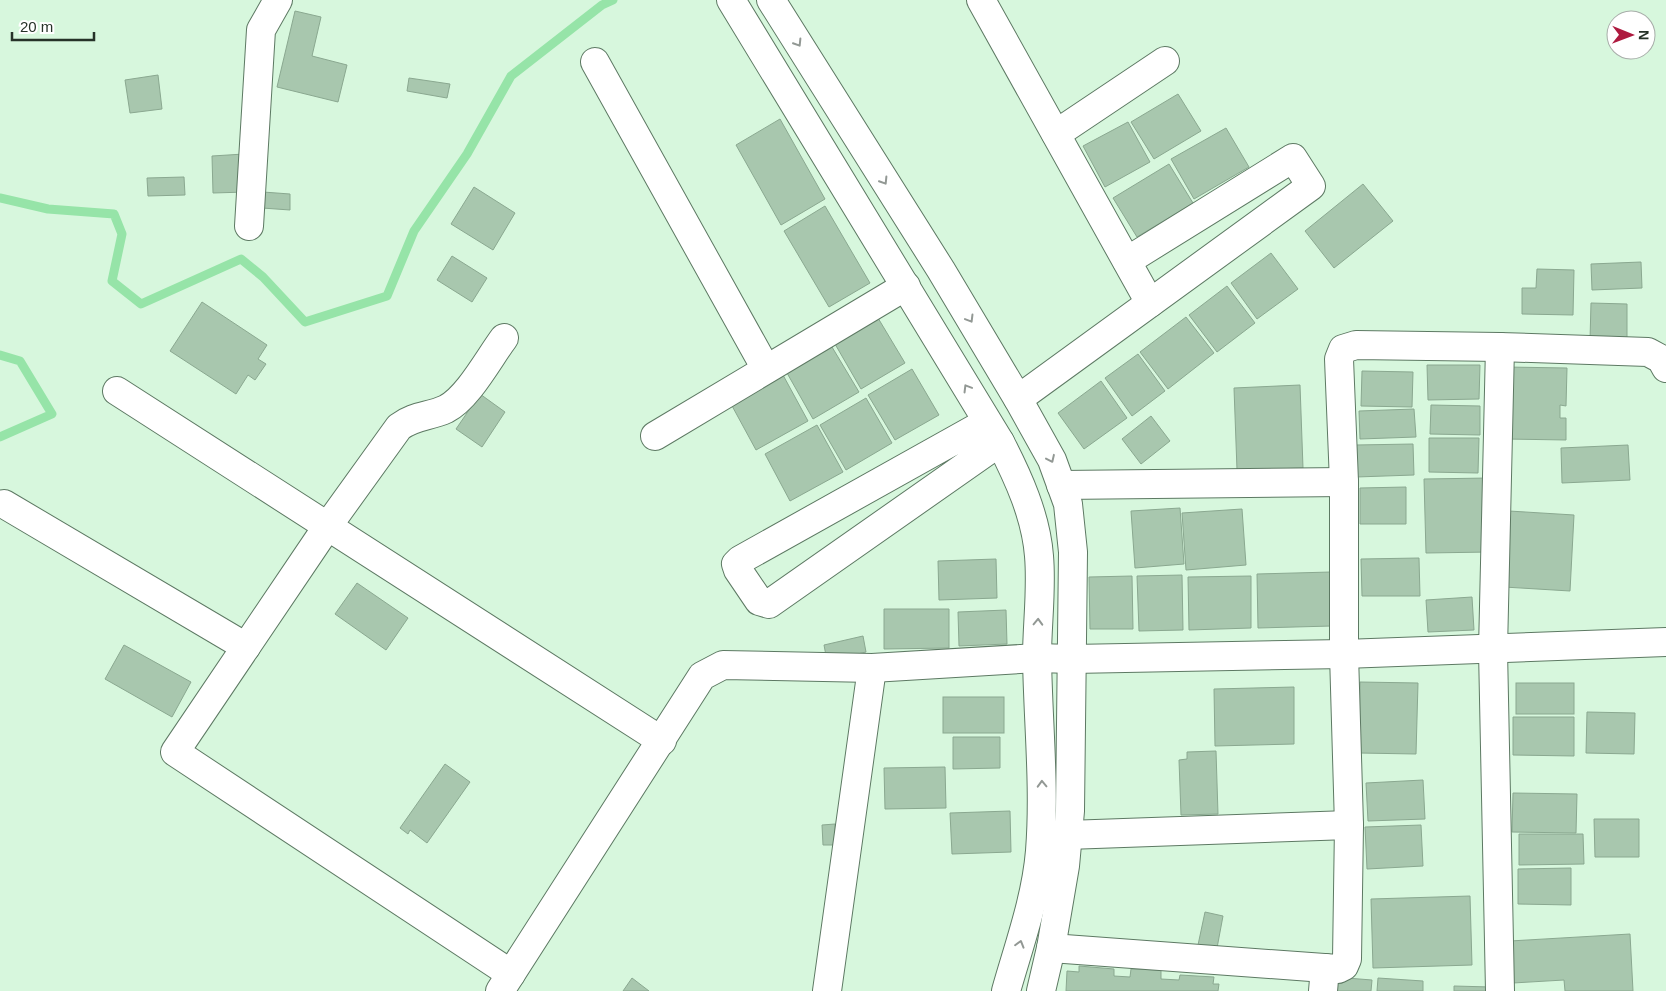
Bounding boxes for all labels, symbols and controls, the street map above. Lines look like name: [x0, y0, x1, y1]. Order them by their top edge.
scale bar: [12, 10, 95, 42]
north arrow: [1606, 10, 1656, 60]
text: 20 m: [20, 18, 53, 35]
text: N: [1636, 30, 1652, 40]
one-way arrow: [792, 37, 801, 46]
one-way arrow: [878, 175, 888, 184]
one-way arrow: [963, 313, 973, 322]
one-way arrow: [964, 385, 974, 394]
one-way arrow: [1045, 454, 1055, 463]
one-way arrow: [1033, 617, 1043, 625]
one-way arrow: [1036, 780, 1047, 788]
one-way arrow: [1014, 941, 1024, 949]

